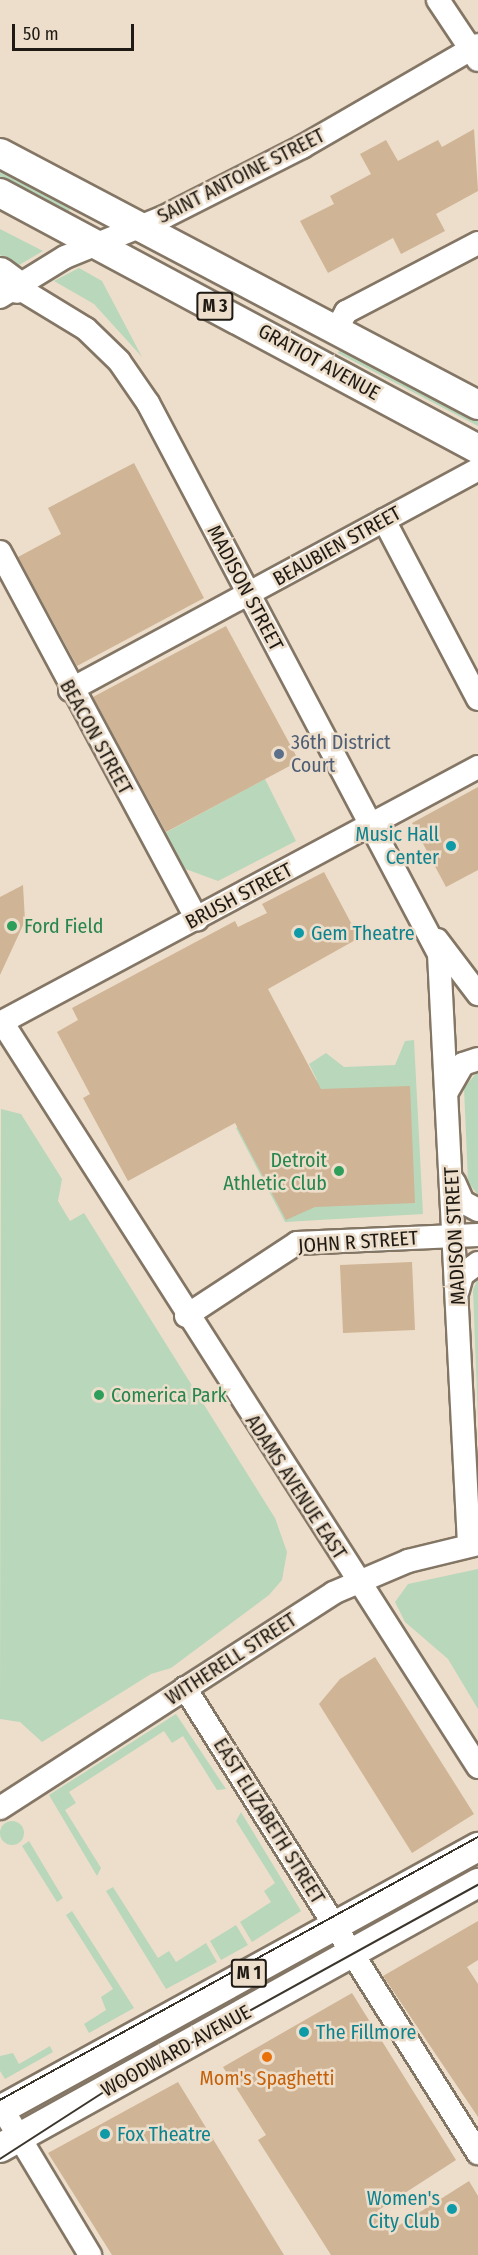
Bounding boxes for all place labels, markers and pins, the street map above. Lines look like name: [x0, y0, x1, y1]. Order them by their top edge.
place label: 36th District Court: [291, 730, 391, 777]
marker: 36th District Court: [272, 747, 286, 761]
place label: Music Hall Center: [355, 822, 439, 869]
marker: Music Hall Center: [444, 839, 458, 853]
place label: Ford Field: [24, 914, 103, 938]
marker: Ford Field: [5, 919, 19, 933]
place label: Gem Theatre: [311, 921, 415, 945]
marker: Gem Theatre: [292, 926, 306, 940]
place label: Detroit Athletic Club: [223, 1148, 327, 1195]
marker: Detroit Athletic Club: [332, 1164, 346, 1178]
place label: Comerica Park: [111, 1383, 227, 1407]
marker: Comerica Park: [92, 1388, 106, 1402]
place label: The Fillmore: [316, 2020, 416, 2044]
marker: The Fillmore: [297, 2025, 311, 2039]
marker: Mom's Spaghetti: [260, 2050, 274, 2064]
place label: Mom's Spaghetti: [200, 2066, 334, 2090]
place label: Fox Theatre: [117, 2122, 211, 2146]
marker: Fox Theatre: [98, 2127, 112, 2141]
place label: Women's City Club: [367, 2186, 440, 2233]
marker: Women's City Club: [445, 2202, 459, 2216]

